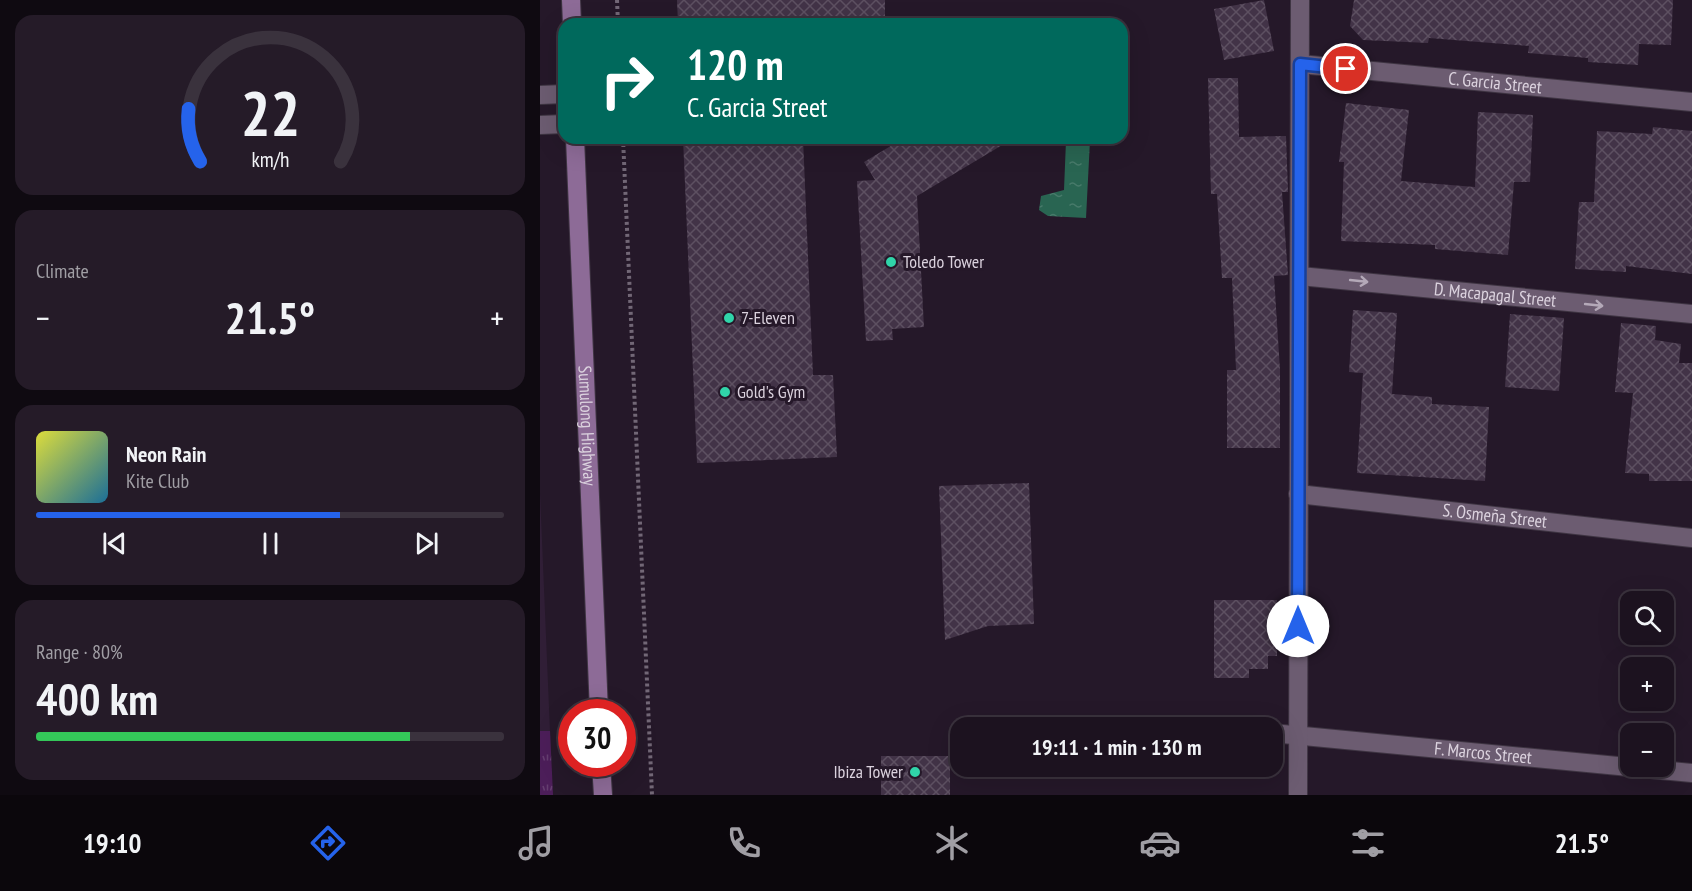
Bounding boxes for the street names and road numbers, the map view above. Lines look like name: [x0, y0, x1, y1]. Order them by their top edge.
street label: C. Garcia Street: [1447, 66, 1543, 98]
street label: D. Macapagal Street: [1433, 277, 1557, 312]
street label: Sumulong Highway: [574, 365, 602, 487]
street label: S. Osmeña Street: [1441, 498, 1548, 533]
street label: F. Marcos Street: [1433, 737, 1533, 769]

